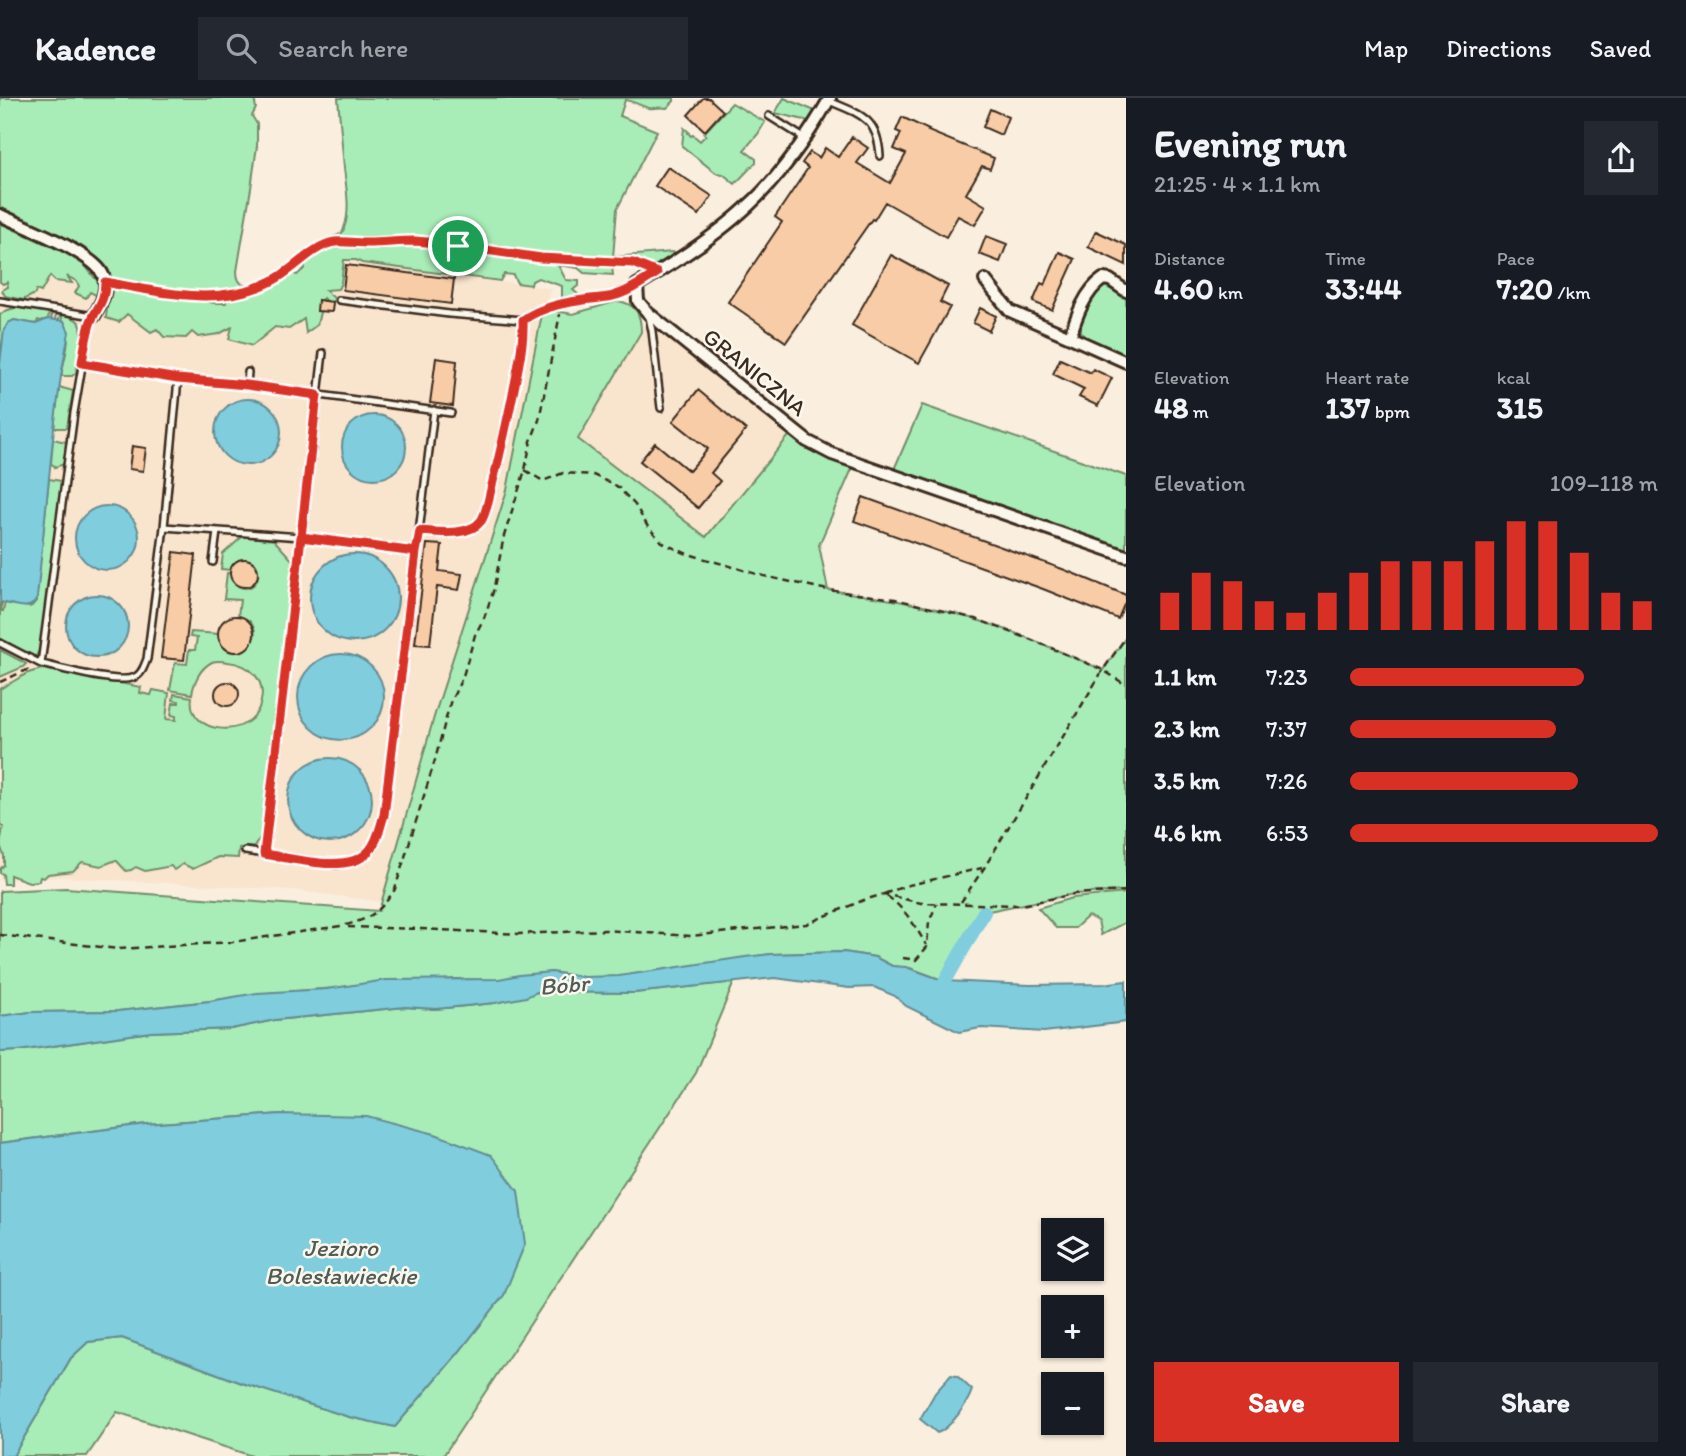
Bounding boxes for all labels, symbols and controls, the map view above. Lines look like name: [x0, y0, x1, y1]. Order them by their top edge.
search box: [198, 17, 688, 80]
text: Kadence: [35, 29, 156, 68]
icon: search: [222, 29, 260, 67]
text: Search here: [278, 32, 409, 64]
text: Map: [1364, 34, 1408, 63]
text: Directions: [1446, 34, 1552, 63]
text: Saved: [1590, 34, 1651, 63]
text: Evening run: [1154, 121, 1347, 167]
button: share: [1584, 121, 1658, 195]
text: 21:25 · 4 × 1.1 km: [1154, 170, 1320, 198]
pin: [428, 216, 488, 276]
icon: arrive: [439, 227, 477, 265]
text: Distance: [1154, 247, 1225, 270]
text: Time: [1325, 247, 1366, 270]
text: Pace: [1497, 247, 1535, 270]
text: 4.60: [1154, 270, 1214, 307]
text: 33:44: [1325, 270, 1401, 307]
text: 7:20: [1497, 270, 1553, 307]
text: km: [1214, 281, 1243, 304]
text: /km: [1553, 281, 1591, 304]
street label: GRANICZNA: [698, 322, 812, 422]
text: Elevation: [1154, 366, 1230, 389]
text: Heart rate: [1325, 366, 1409, 389]
text: kcal: [1497, 366, 1530, 389]
text: 48: [1154, 389, 1188, 426]
text: 137: [1325, 389, 1370, 426]
text: 315: [1497, 389, 1543, 426]
text: m: [1188, 400, 1209, 423]
text: bpm: [1370, 400, 1410, 423]
text: Elevation: [1154, 469, 1245, 497]
text: 109–118 m: [1550, 469, 1658, 497]
text: 1.1 km: [1154, 663, 1217, 691]
text: 7:23: [1266, 663, 1308, 691]
text: 2.3 km: [1154, 715, 1220, 743]
text: 7:37: [1266, 715, 1307, 743]
text: 3.5 km: [1154, 767, 1220, 795]
text: 7:26: [1266, 767, 1307, 795]
text: 4.6 km: [1154, 819, 1221, 847]
text: 6:53: [1266, 819, 1308, 847]
water label: Bóbr: [538, 968, 593, 1001]
map controls: [1041, 1218, 1104, 1435]
button: layers: [1041, 1218, 1104, 1281]
water label: Jezioro Bolesławieckie: [266, 1233, 418, 1290]
button: +: [1041, 1295, 1104, 1358]
button: Save: [1154, 1362, 1399, 1442]
button: Share: [1413, 1362, 1658, 1442]
button: −: [1041, 1372, 1104, 1435]

